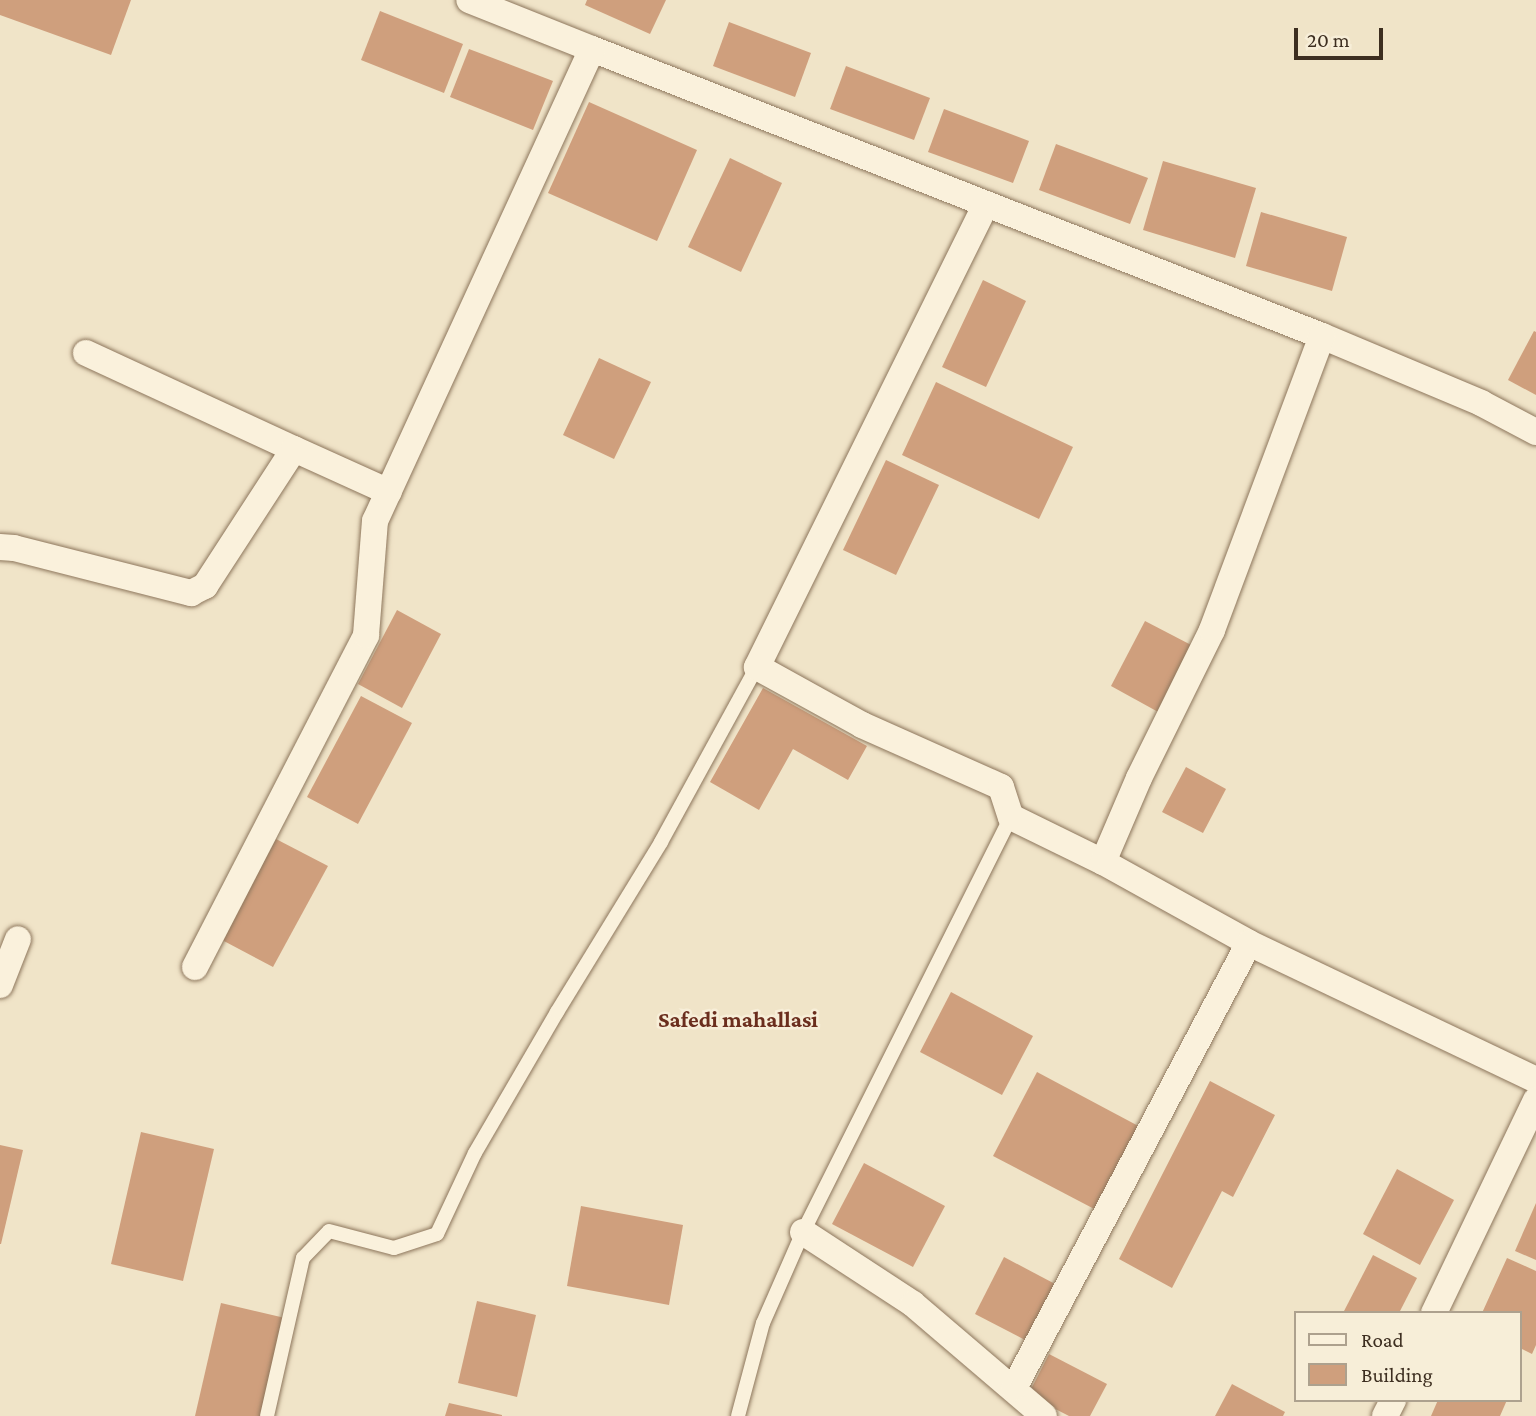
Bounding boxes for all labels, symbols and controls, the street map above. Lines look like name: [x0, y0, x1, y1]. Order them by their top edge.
scale bar: [1298, 14, 1387, 58]
text: 20 m: [1307, 28, 1350, 52]
district label: Safedi mahallasi: [658, 1005, 818, 1033]
legend: [1294, 1311, 1522, 1402]
text: Road: [1361, 1328, 1404, 1352]
text: Building: [1361, 1363, 1433, 1387]

